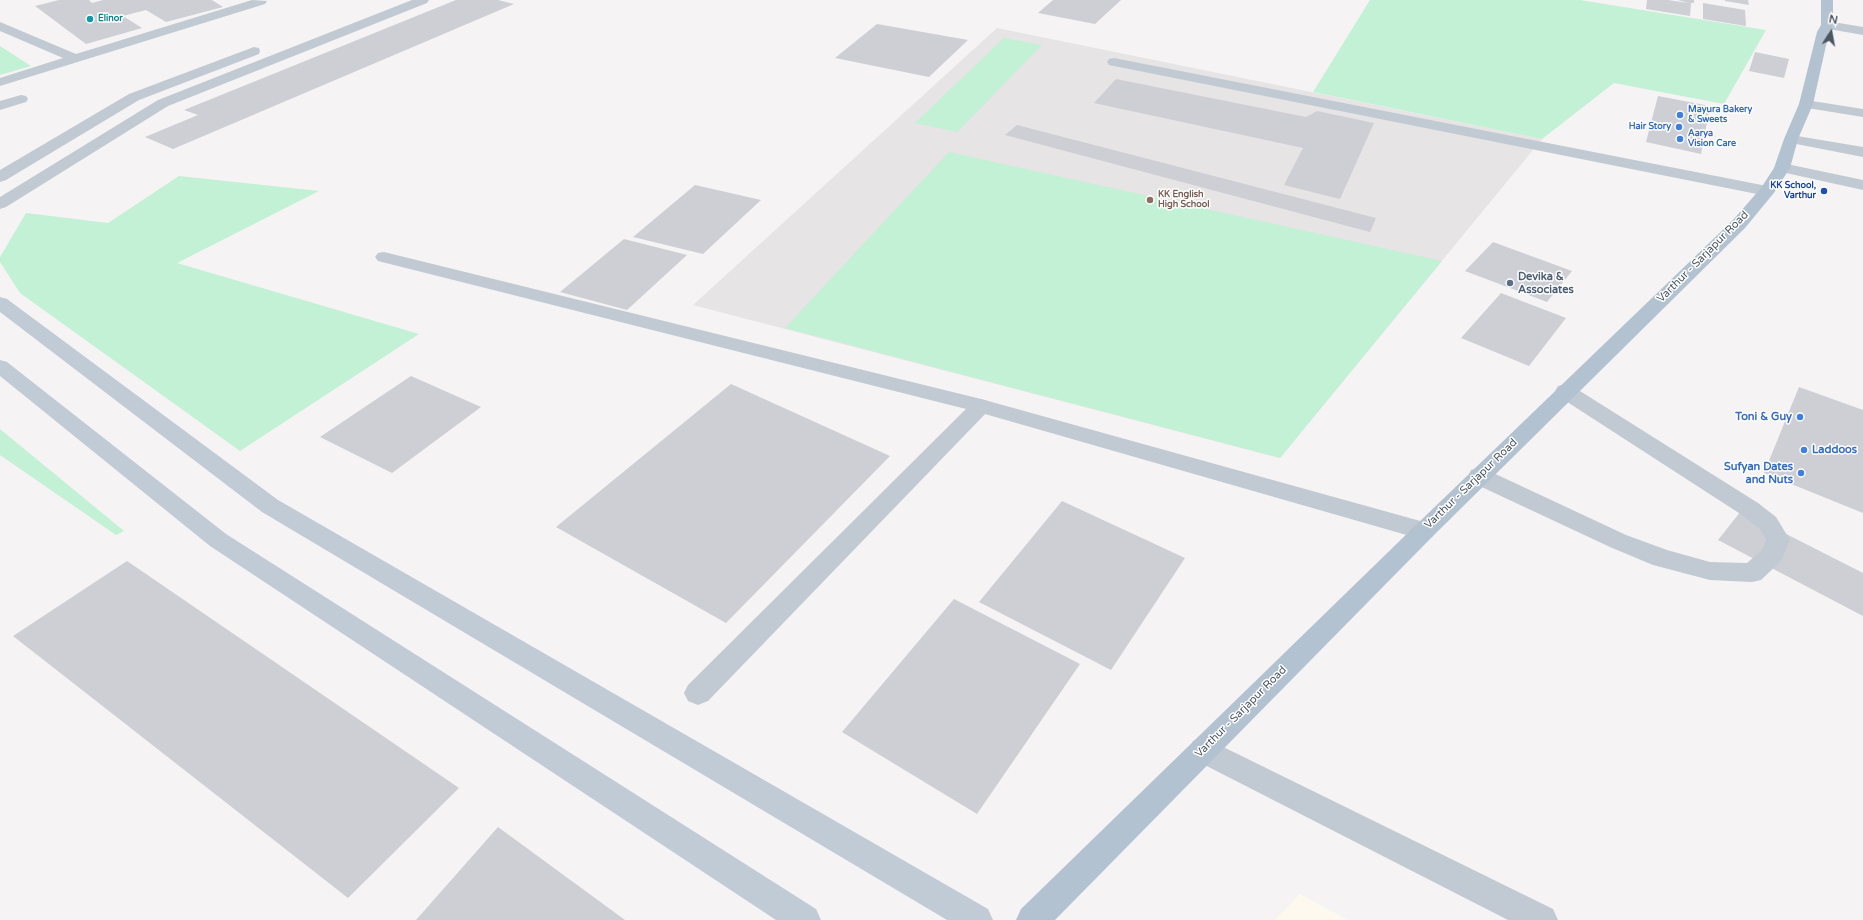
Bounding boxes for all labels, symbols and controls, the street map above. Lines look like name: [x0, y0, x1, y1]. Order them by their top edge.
north arrow: [1811, 12, 1851, 52]
text: N: [1828, 13, 1839, 27]
marker: Elinor: [85, 14, 95, 24]
place label: Elinor: [98, 14, 123, 24]
place label: Mayura Bakery & Sweets: [1688, 105, 1752, 126]
marker: Mayura Bakery & Sweets: [1675, 110, 1685, 120]
place label: Hair Story: [1629, 122, 1671, 132]
marker: Hair Story: [1674, 122, 1684, 132]
place label: Aarya Vision Care: [1688, 129, 1736, 150]
marker: Aarya Vision Care: [1675, 134, 1685, 144]
place label: KK School, Varthur: [1770, 181, 1816, 202]
marker: KK School, Varthur: [1819, 186, 1829, 196]
place label: KK English High School: [1158, 190, 1209, 211]
marker: KK English High School: [1145, 195, 1155, 205]
street label: Varthur - Sarjapur Road: [1655, 209, 1751, 305]
place label: Devika & Associates: [1518, 270, 1574, 296]
marker: Devika & Associates: [1505, 278, 1515, 288]
place label: Toni & Guy: [1735, 410, 1792, 424]
marker: Toni & Guy: [1795, 412, 1805, 422]
street label: Varthur - Sarjapur Road: [1422, 436, 1520, 532]
place label: Laddoos: [1812, 443, 1857, 457]
marker: Laddoos: [1799, 445, 1809, 455]
place label: Sufyan Dates and Nuts: [1724, 460, 1793, 486]
marker: Sufyan Dates and Nuts: [1796, 468, 1806, 478]
street label: Varthur - Sarjapur Road: [1193, 664, 1289, 760]

